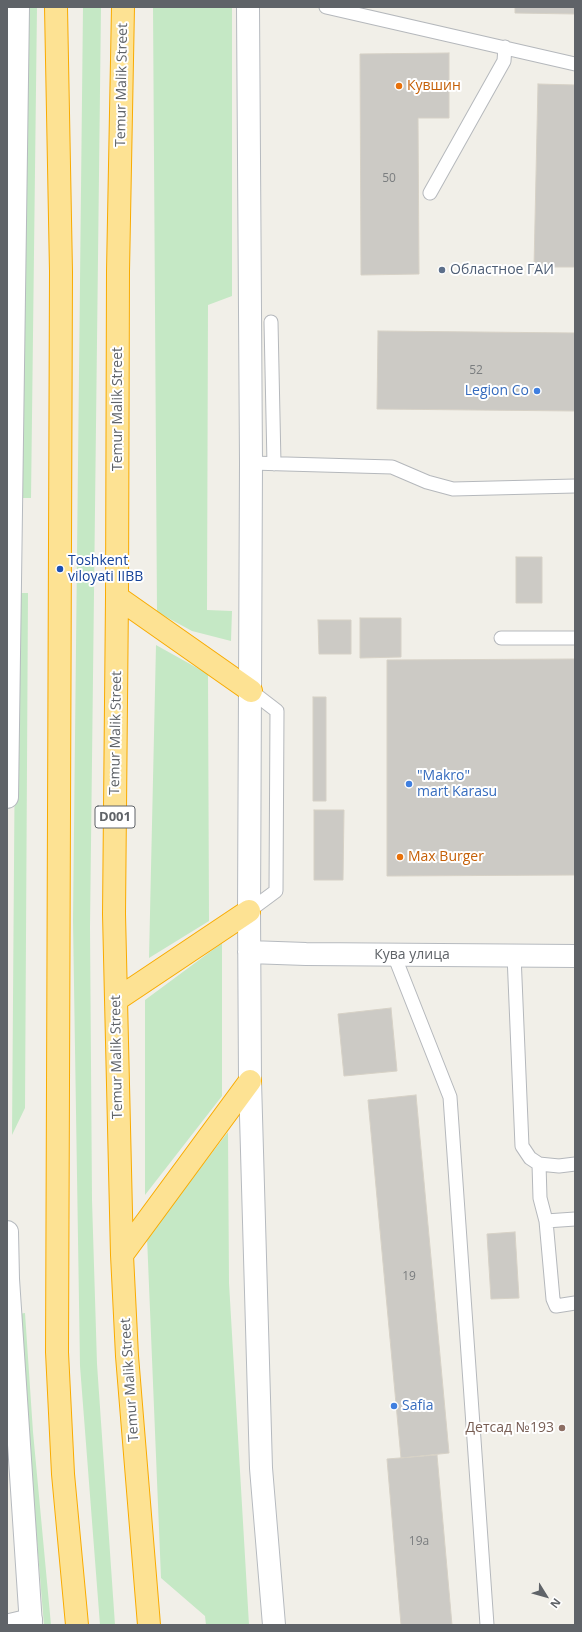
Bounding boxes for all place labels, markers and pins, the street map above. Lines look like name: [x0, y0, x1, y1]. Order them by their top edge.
place label: Кувшин: [407, 78, 461, 94]
marker: Кувшин: [394, 81, 404, 91]
place label: Областное ГАИ: [450, 262, 554, 278]
marker: Областное ГАИ: [437, 265, 447, 275]
place label: Legion Co: [465, 383, 529, 399]
marker: Legion Co: [532, 386, 542, 396]
place label: Toshkent viloyati IIBB: [68, 553, 143, 586]
marker: Toshkent viloyati IIBB: [55, 564, 65, 574]
place label: "Makro" mart Karasu: [417, 768, 497, 800]
marker: "Makro" mart Karasu: [404, 779, 414, 789]
place label: Max Burger: [408, 849, 484, 865]
marker: Max Burger: [395, 852, 405, 862]
place label: Safia: [402, 1398, 433, 1414]
marker: Safia: [389, 1401, 399, 1411]
place label: Детсад №193: [466, 1420, 554, 1436]
marker: Детсад №193: [557, 1423, 567, 1433]

